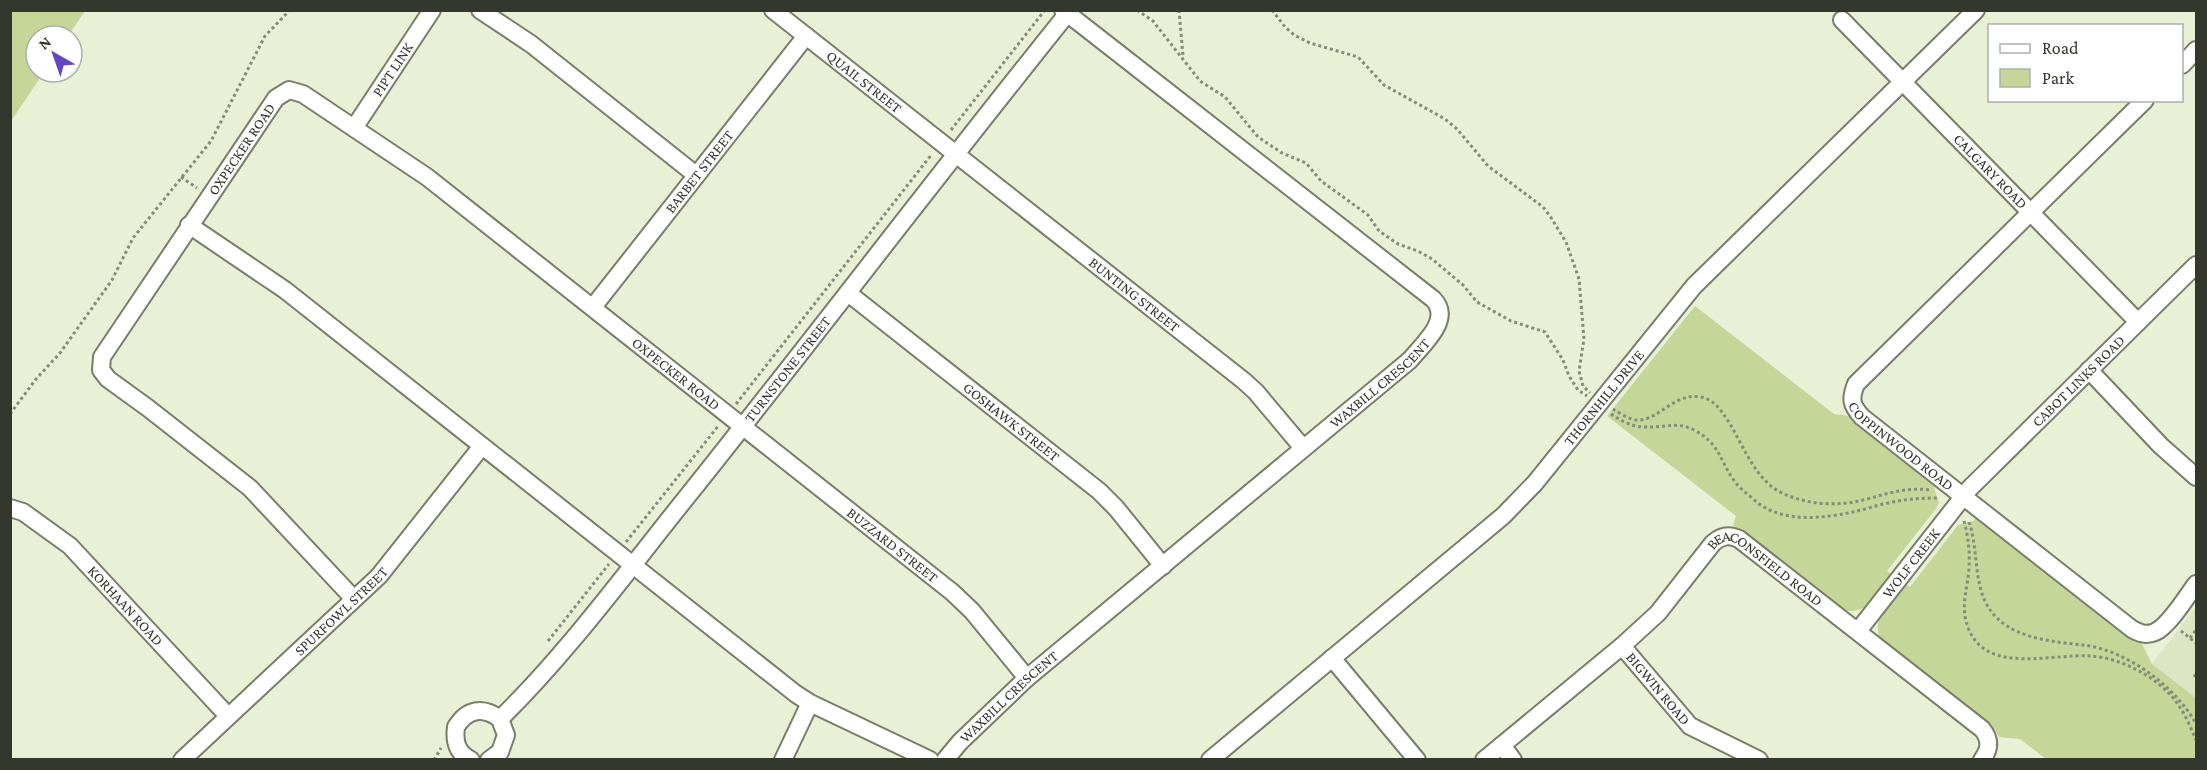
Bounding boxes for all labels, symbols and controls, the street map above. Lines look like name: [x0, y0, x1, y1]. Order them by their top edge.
north arrow: [24, 24, 84, 84]
legend: [1988, 24, 2183, 102]
text: N: [35, 33, 54, 53]
text: Road: [2042, 38, 2079, 58]
street label: PIPT LINK: [369, 39, 416, 100]
street label: QUAIL STREET: [823, 47, 905, 116]
text: Park: [2042, 68, 2074, 88]
street label: OXPECKER ROAD: [205, 100, 278, 198]
street label: BARBET STREET: [662, 127, 737, 216]
street label: CALGARY ROAD: [1950, 131, 2030, 212]
street label: BUNTING STREET: [1086, 254, 1183, 335]
street label: TURNSTONE STREET: [741, 313, 834, 425]
street label: CABOT LINKS ROAD: [2029, 332, 2128, 430]
street label: OXPECKER ROAD: [629, 334, 723, 413]
street label: WAXBILL CRESCENT: [1327, 335, 1433, 431]
street label: THORNHILL DRIVE: [1561, 347, 1647, 449]
street label: GOSHAWK STREET: [960, 379, 1063, 465]
street label: COPPINWOOD ROAD: [1845, 399, 1957, 494]
street label: BUZZARD STREET: [844, 504, 941, 586]
street label: WOLF CREEK: [1879, 525, 1943, 601]
street label: BEACONSFIELD ROAD: [1703, 528, 1826, 609]
street label: KORHAAN ROAD: [84, 562, 166, 649]
street label: SPURFOWL STREET: [291, 564, 391, 659]
street label: WAXBILL CRESCENT: [956, 648, 1061, 746]
street label: BIGWIN ROAD: [1623, 649, 1693, 728]

